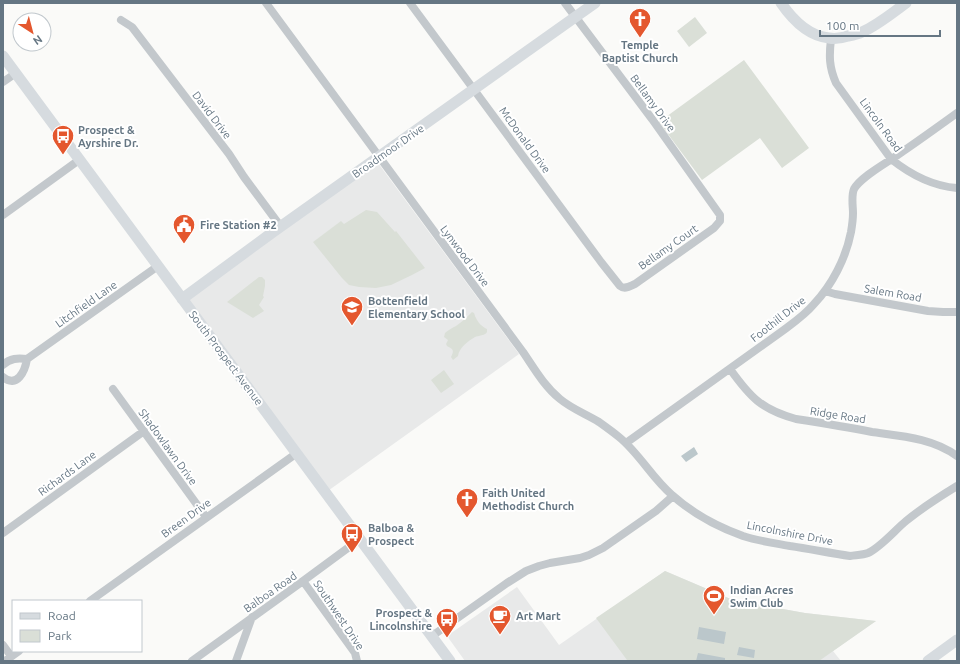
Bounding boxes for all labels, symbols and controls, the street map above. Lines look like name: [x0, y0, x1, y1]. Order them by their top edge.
church icon: Temple Baptist Church: [627, 6, 653, 39]
north arrow: [12, 12, 52, 52]
scale bar: [820, 12, 940, 38]
text: 100 m: [826, 19, 859, 32]
text: N: [31, 33, 45, 47]
place label: Temple Baptist Church: [602, 39, 678, 64]
street label: Bellamy Drive: [628, 72, 678, 134]
street label: David Drive: [190, 89, 234, 141]
street label: Lincoln Road: [858, 96, 904, 154]
street label: McDonald Drive: [497, 105, 553, 175]
street label: Broadmoor Drive: [350, 122, 426, 180]
bus stop icon: Prospect & Ayrshire Dr.: [50, 123, 76, 156]
place label: Prospect & Ayrshire Dr.: [78, 124, 139, 149]
public building icon: Fire Station #2: [171, 212, 197, 245]
place label: Fire Station #2: [200, 219, 277, 231]
street label: Bellamy Court: [636, 222, 701, 272]
street label: Lynwood Drive: [438, 223, 492, 289]
street label: Litchfield Lane: [53, 278, 119, 330]
street label: Salem Road: [864, 282, 922, 304]
school or university icon: Bottenfield Elementary School: [339, 294, 365, 327]
street label: Foothill Drive: [748, 294, 808, 344]
place label: Bottenfield Elementary School: [368, 295, 466, 320]
street label: South Prospect Avenue: [187, 308, 265, 408]
street label: Ridge Road: [809, 405, 867, 425]
street label: Shadowlawn Drive: [136, 407, 200, 487]
street label: Richards Lane: [36, 448, 98, 498]
church icon: Faith United Methodist Church: [454, 486, 480, 519]
place label: Faith United Methodist Church: [482, 487, 574, 512]
street label: Breen Drive: [159, 496, 213, 540]
street label: Lincolnshire Drive: [746, 519, 834, 547]
bus stop icon: Balboa & Prospect: [339, 521, 365, 554]
place label: Balboa & Prospect: [368, 522, 415, 547]
street label: Balboa Road: [241, 569, 299, 615]
street label: Southwest Drive: [311, 578, 367, 652]
sports icon: Indian Acres Swim Club: [701, 583, 727, 616]
place label: Indian Acres Swim Club: [730, 584, 793, 609]
legend: [12, 600, 142, 652]
cafe icon: Art Mart: [487, 603, 513, 636]
bus stop icon: Prospect & Lincolnshire: [434, 606, 460, 639]
place label: Prospect & Lincolnshire: [369, 607, 432, 632]
text: Road: [48, 609, 76, 622]
place label: Art Mart: [516, 610, 561, 622]
text: Park: [48, 629, 72, 642]

